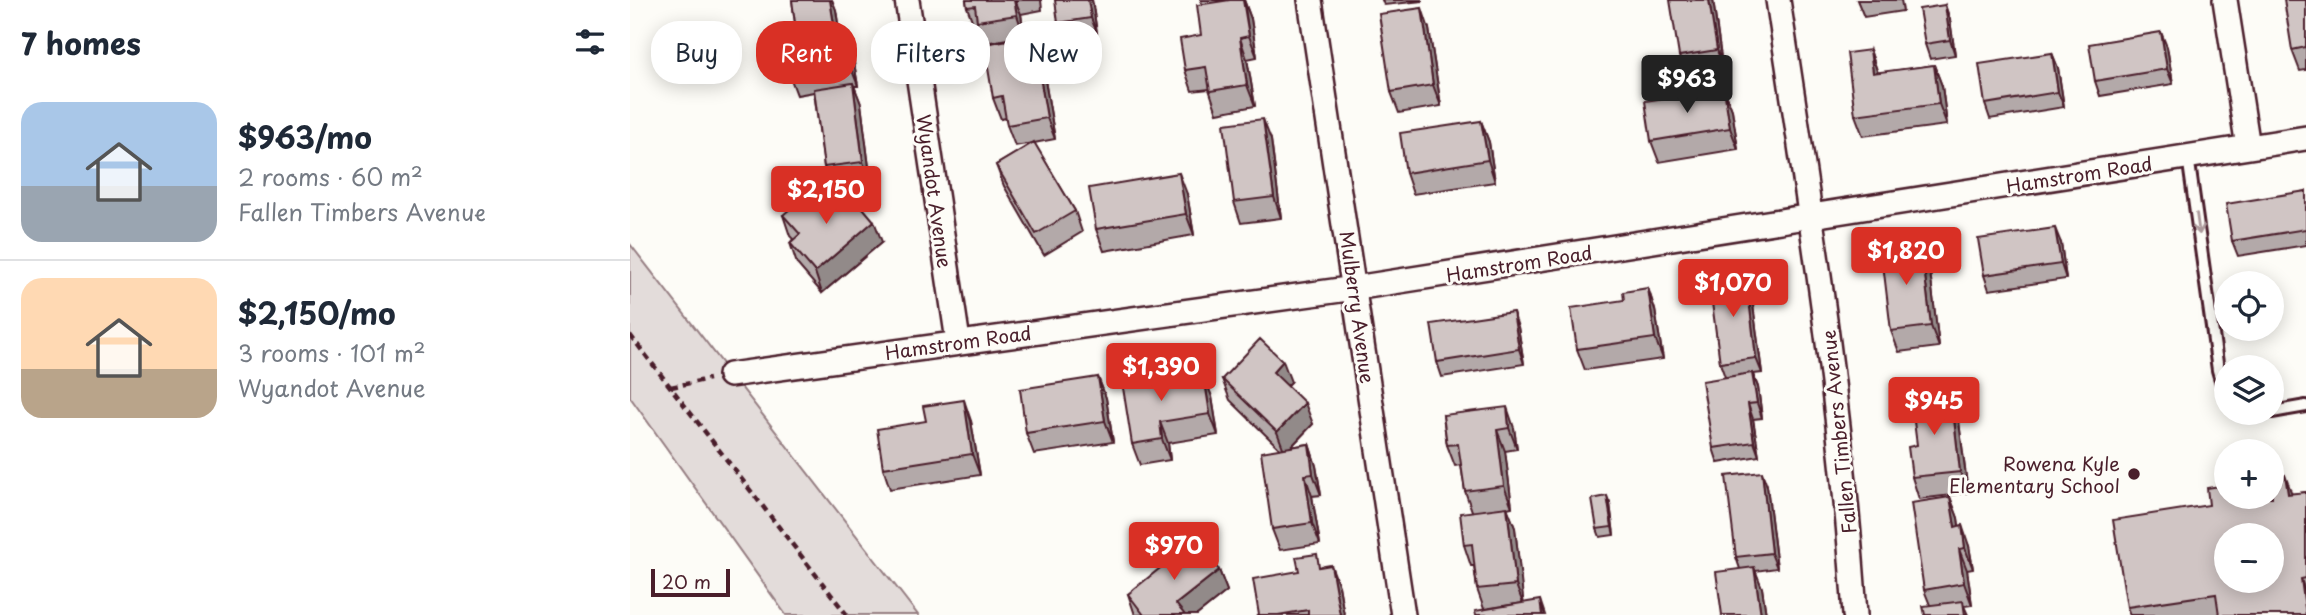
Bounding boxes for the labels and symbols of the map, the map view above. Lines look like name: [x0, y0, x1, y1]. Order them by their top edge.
pin: $963: [1646, 55, 1728, 115]
street label: Wyandot Avenue: [910, 112, 960, 270]
street label: Hamstrom Road: [2004, 149, 2154, 199]
pin: $2,150: [769, 166, 883, 226]
one-way arrow: [2192, 212, 2205, 235]
pin: $1,820: [1849, 228, 1963, 287]
street label: Mulberry Avenue: [1333, 229, 1383, 385]
street label: Hamstrom Road: [1444, 238, 1594, 288]
pin: $1,070: [1676, 260, 1790, 319]
street label: Hamstrom Road: [883, 318, 1033, 366]
street label: Fallen Timbers Avenue: [1813, 329, 1863, 535]
pin: $1,390: [1104, 344, 1218, 403]
pin: $945: [1893, 378, 1975, 437]
place label: Rowena Kyle Elementary School: [1949, 449, 2120, 499]
marker: Rowena Kyle Elementary School: [2126, 466, 2142, 482]
pin: $970: [1133, 522, 1215, 582]
scale bar: [651, 566, 730, 598]

